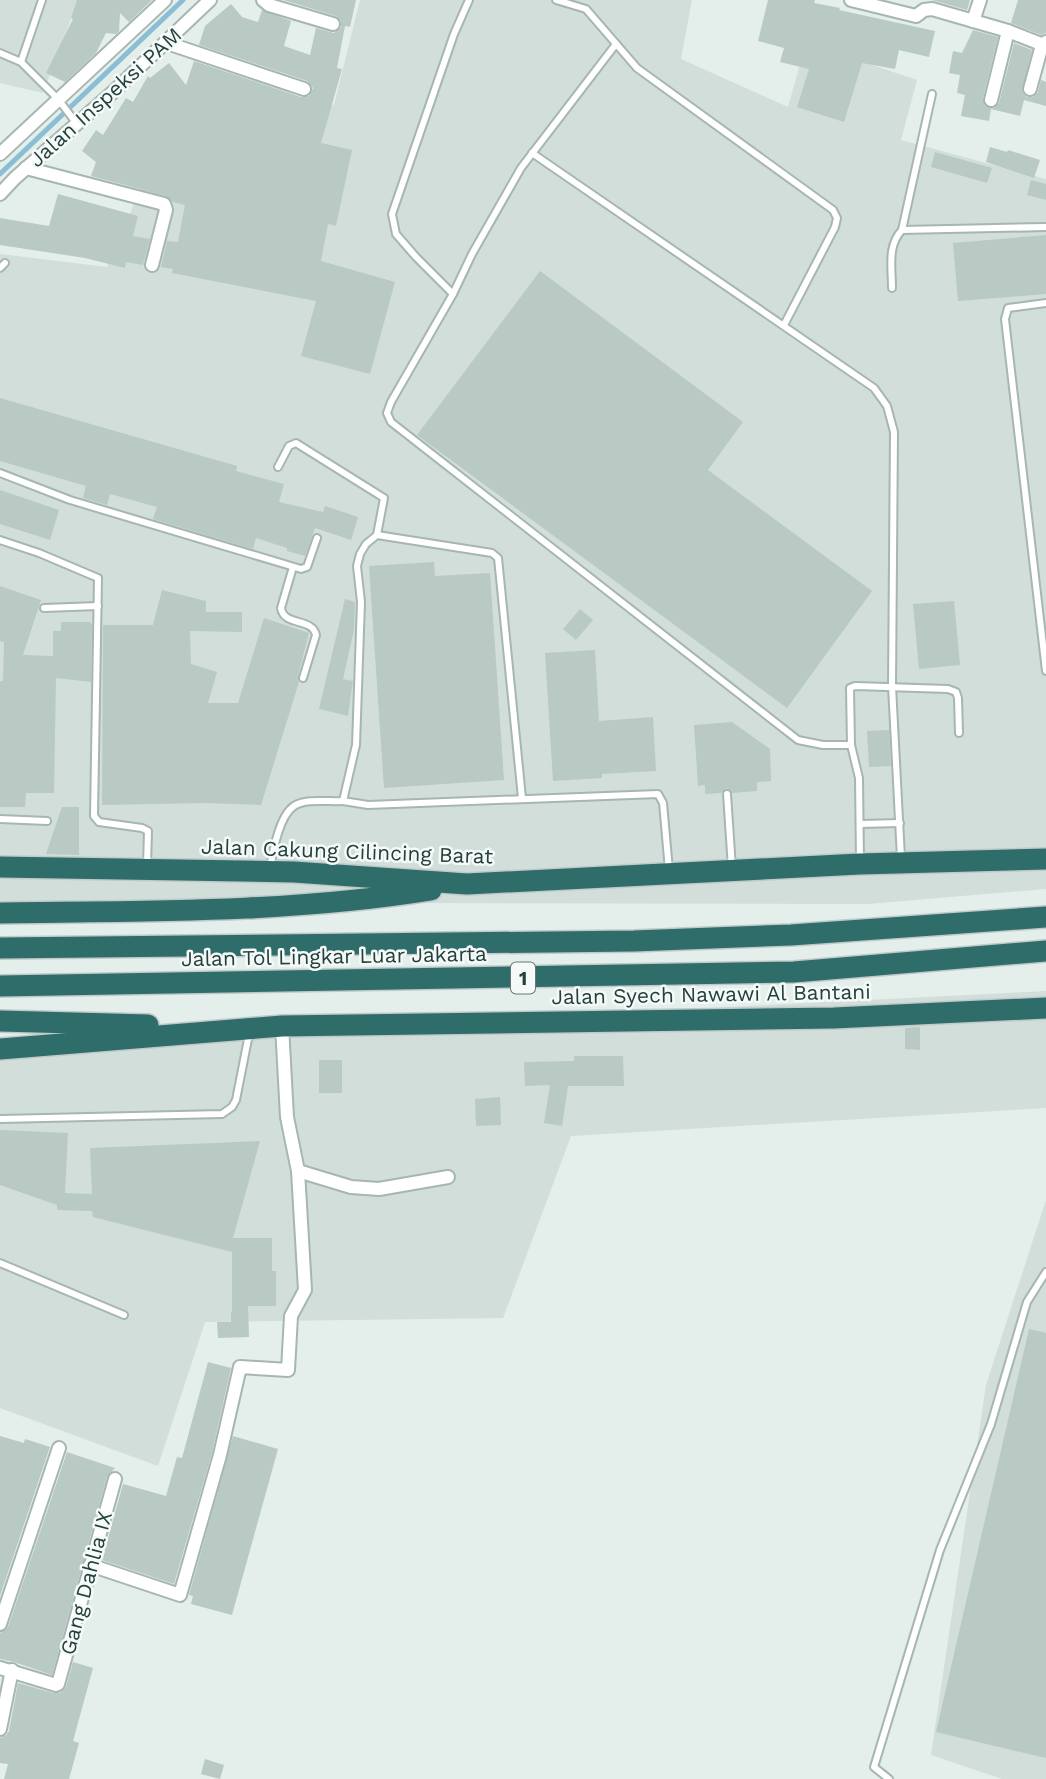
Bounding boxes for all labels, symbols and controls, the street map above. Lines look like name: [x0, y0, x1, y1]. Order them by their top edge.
street label: Jalan Inspeksi PAM: [24, 22, 186, 172]
street label: Jalan Cakung Cilincing Barat: [201, 833, 494, 869]
street label: Jalan Tol Lingkar Luar Jakarta: [181, 941, 487, 971]
road number: 1: [511, 962, 535, 994]
street label: Jalan Syech Nawawi Al Bantani: [551, 979, 871, 1009]
street label: Gang Dahlia IX: [55, 1508, 117, 1658]

